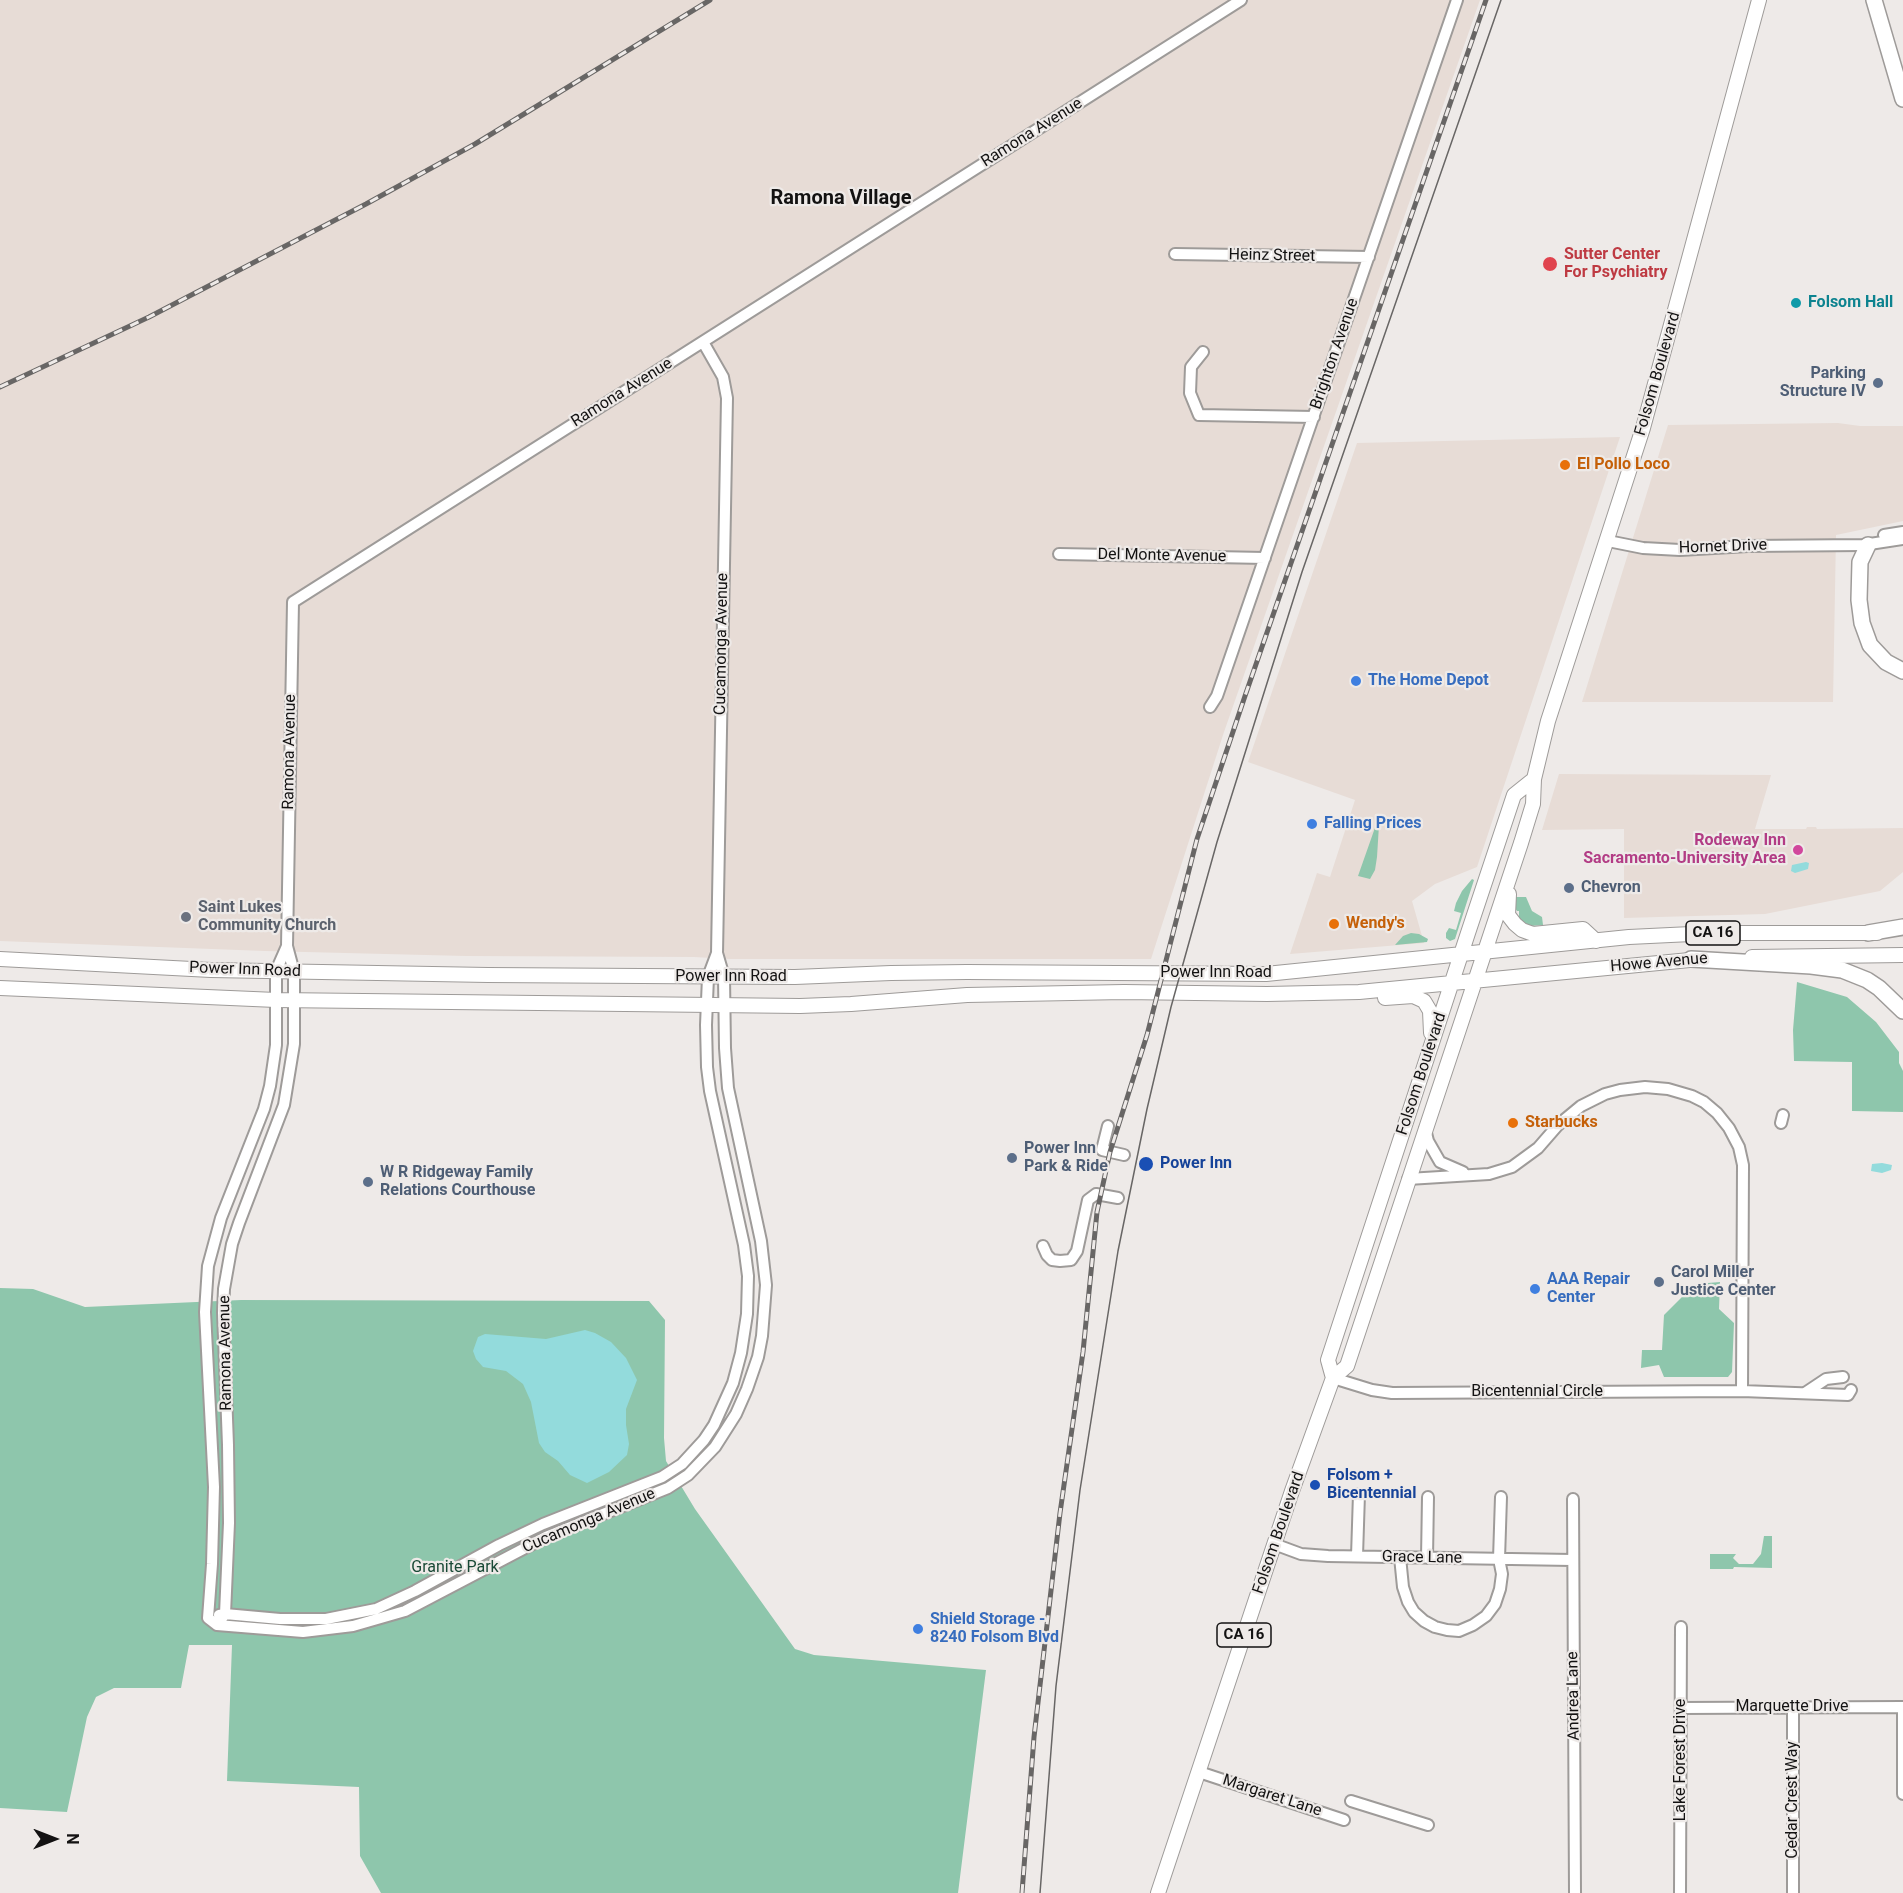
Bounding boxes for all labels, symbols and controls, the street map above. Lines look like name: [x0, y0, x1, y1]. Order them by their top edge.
street label: Ramona Avenue: [978, 94, 1086, 172]
district label: Ramona Village: [771, 187, 911, 211]
place label: Sutter Center For Psychiatry: [1564, 245, 1668, 283]
street label: Heinz Street: [1228, 246, 1316, 266]
marker: Sutter Center For Psychiatry: [1541, 255, 1559, 273]
place label: Folsom Hall: [1808, 293, 1893, 313]
street label: Brighton Avenue: [1307, 296, 1363, 412]
marker: Folsom Hall: [1789, 296, 1803, 310]
street label: Folsom Boulevard: [1631, 310, 1685, 438]
street label: Ramona Avenue: [568, 354, 676, 432]
place label: Parking Structure IV: [1780, 364, 1866, 402]
marker: Parking Structure IV: [1871, 376, 1885, 390]
place label: El Pollo Loco: [1577, 455, 1670, 475]
marker: El Pollo Loco: [1558, 458, 1572, 472]
street label: Hornet Drive: [1678, 536, 1768, 558]
street label: Del Monte Avenue: [1097, 545, 1227, 567]
street label: Cucamonga Avenue: [711, 573, 733, 715]
place label: The Home Depot: [1368, 671, 1489, 691]
marker: The Home Depot: [1349, 674, 1363, 688]
street label: Ramona Avenue: [279, 694, 301, 810]
place label: Falling Prices: [1324, 814, 1421, 834]
marker: Falling Prices: [1305, 817, 1319, 831]
place label: Rodeway Inn Sacramento-University Area: [1583, 831, 1786, 869]
marker: Rodeway Inn Sacramento-University Area: [1791, 843, 1805, 857]
place label: Chevron: [1581, 878, 1641, 898]
marker: Chevron: [1562, 881, 1576, 895]
place label: Saint Lukes Community Church: [198, 898, 336, 936]
marker: Saint Lukes Community Church: [179, 910, 193, 924]
place label: Wendy's: [1346, 914, 1405, 934]
marker: Wendy's: [1327, 917, 1341, 931]
road number: CA 16: [1686, 921, 1740, 945]
street label: Howe Avenue: [1610, 949, 1708, 977]
street label: Power Inn Road: [189, 958, 301, 982]
street label: Power Inn Road: [1160, 963, 1272, 983]
street label: Power Inn Road: [675, 967, 787, 987]
street label: Folsom Boulevard: [1393, 1010, 1451, 1138]
place label: Starbucks: [1525, 1113, 1598, 1133]
marker: Starbucks: [1506, 1116, 1520, 1130]
place label: Power Inn Park & Ride: [1024, 1139, 1108, 1177]
marker: Power Inn Park & Ride: [1005, 1151, 1019, 1165]
place label: Power Inn: [1160, 1154, 1232, 1174]
marker: Power Inn: [1137, 1155, 1155, 1173]
place label: W R Ridgeway Family Relations Courthouse: [380, 1163, 535, 1201]
marker: W R Ridgeway Family Relations Courthouse: [361, 1175, 375, 1189]
place label: Carol Miller Justice Center: [1671, 1263, 1776, 1301]
place label: AAA Repair Center: [1547, 1270, 1630, 1308]
marker: Carol Miller Justice Center: [1652, 1275, 1666, 1289]
marker: AAA Repair Center: [1528, 1282, 1542, 1296]
street label: Ramona Avenue: [215, 1295, 237, 1411]
street label: Bicentennial Circle: [1471, 1382, 1603, 1402]
place label: Folsom + Bicentennial: [1327, 1466, 1416, 1504]
street label: Folsom Boulevard: [1249, 1469, 1309, 1597]
marker: Folsom + Bicentennial: [1308, 1478, 1322, 1492]
street label: Cucamonga Avenue: [520, 1484, 658, 1558]
street label: Grace Lane: [1382, 1548, 1462, 1568]
park label: Granite Park: [411, 1558, 499, 1578]
place label: Shield Storage - 8240 Folsom Blvd: [930, 1610, 1059, 1648]
marker: Shield Storage - 8240 Folsom Blvd: [911, 1622, 925, 1636]
road number: CA 16: [1217, 1623, 1271, 1647]
street label: Andrea Lane: [1564, 1651, 1584, 1741]
street label: Marquette Drive: [1735, 1697, 1849, 1717]
street label: Lake Forest Drive: [1671, 1699, 1691, 1821]
street label: Cedar Crest Way: [1783, 1741, 1803, 1859]
street label: Margaret Lane: [1220, 1771, 1324, 1821]
north arrow: [24, 1809, 84, 1869]
text: N: [63, 1833, 82, 1845]

